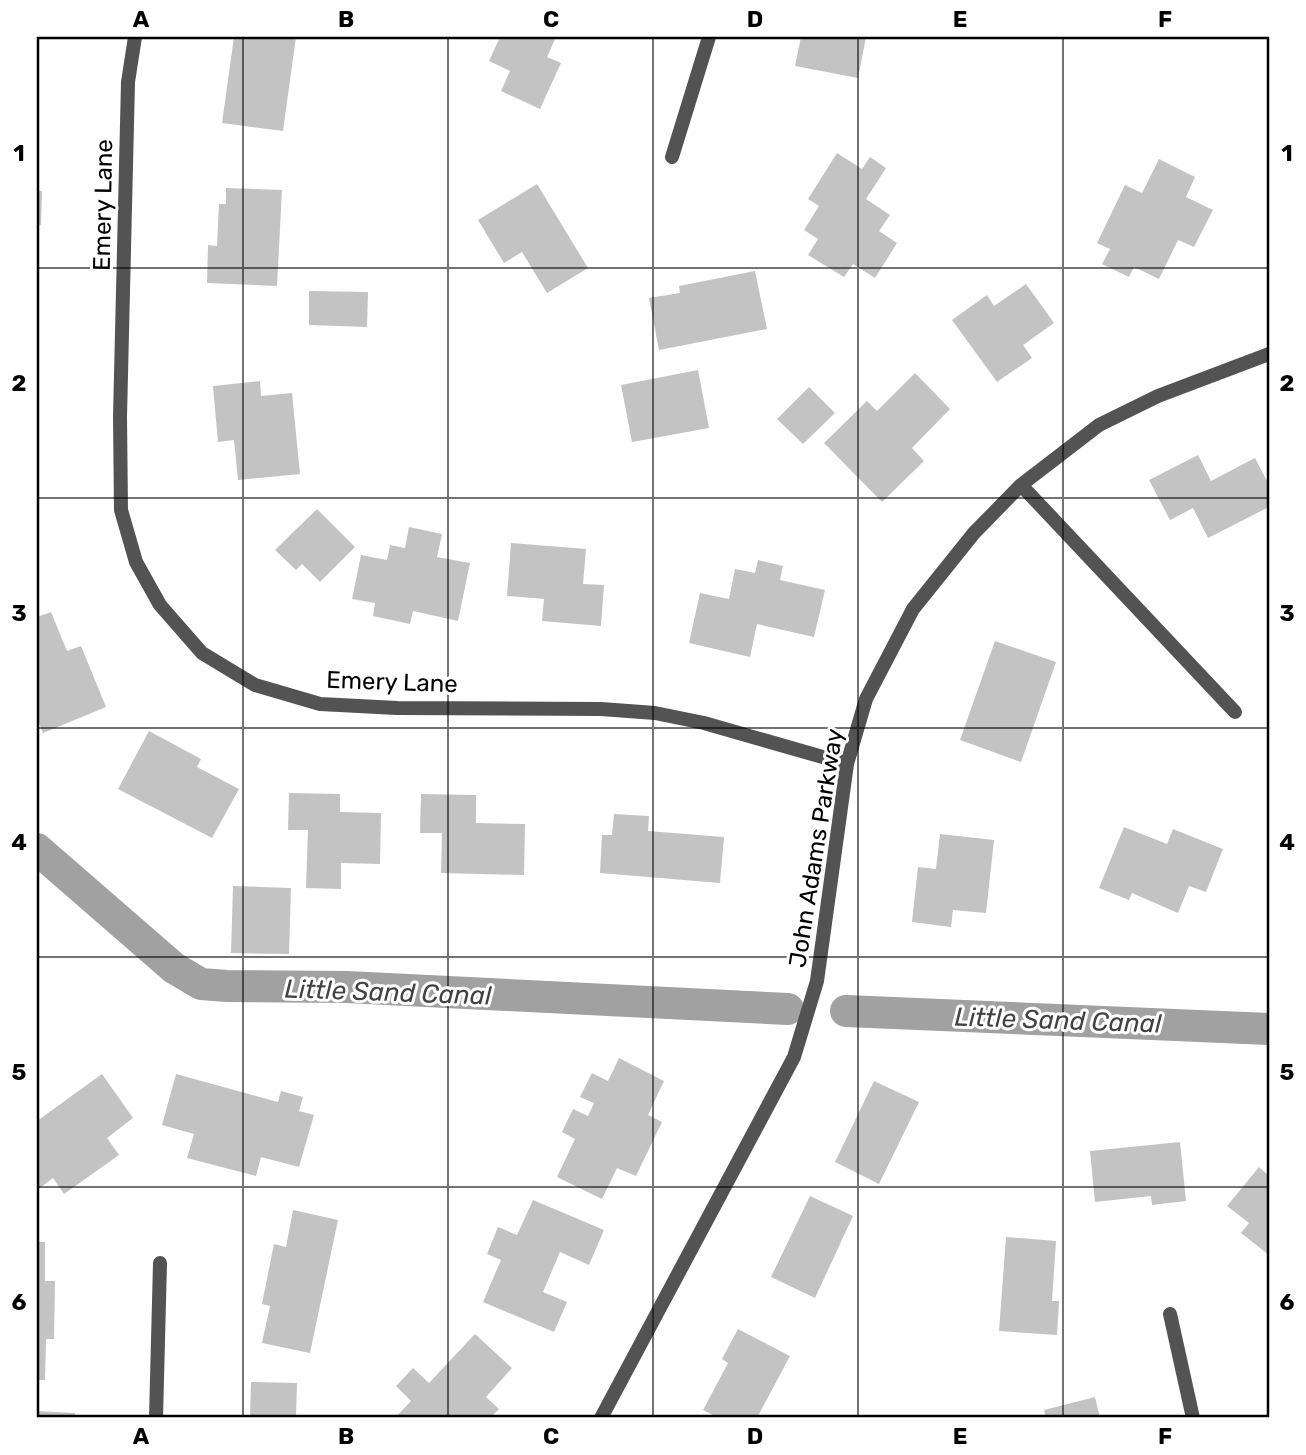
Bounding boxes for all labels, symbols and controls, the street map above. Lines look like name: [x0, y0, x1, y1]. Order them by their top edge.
text: A: [133, 5, 150, 33]
text: B: [338, 5, 354, 33]
text: C: [543, 5, 559, 33]
text: D: [747, 5, 763, 33]
text: E: [953, 5, 967, 33]
text: F: [1158, 5, 1172, 33]
text: 1: [13, 139, 25, 167]
street label: Emery Lane: [88, 139, 118, 271]
text: 1: [1281, 139, 1293, 167]
text: 2: [12, 369, 26, 397]
text: 2: [1280, 369, 1294, 397]
text: 3: [11, 599, 27, 627]
text: 3: [1279, 599, 1295, 627]
street label: Emery Lane: [326, 666, 458, 698]
street label: John Adams Parkway: [783, 727, 849, 969]
text: 4: [11, 828, 27, 856]
text: 4: [1279, 828, 1295, 856]
water label: Little Sand Canal: [284, 973, 493, 1012]
water label: Little Sand Canal: [954, 1001, 1163, 1040]
text: 5: [12, 1058, 27, 1086]
text: 5: [1280, 1058, 1295, 1086]
text: 6: [12, 1288, 27, 1316]
text: 6: [1280, 1288, 1295, 1316]
text: A: [133, 1422, 150, 1450]
text: B: [338, 1422, 354, 1450]
text: C: [543, 1422, 559, 1450]
text: D: [747, 1422, 763, 1450]
text: E: [953, 1422, 967, 1450]
text: F: [1158, 1422, 1172, 1450]

